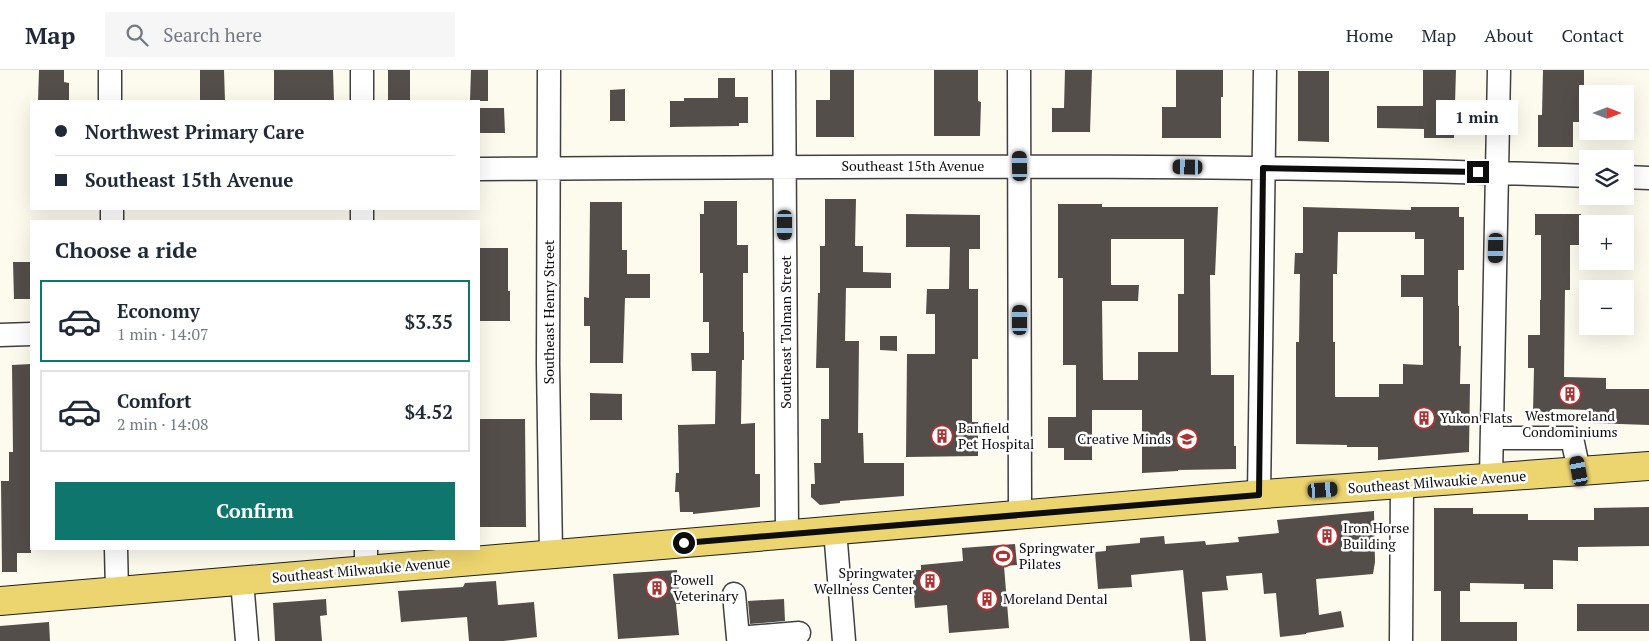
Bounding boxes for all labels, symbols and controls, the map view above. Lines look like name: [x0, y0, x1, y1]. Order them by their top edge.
search box: [105, 12, 455, 57]
text: Map: [25, 19, 75, 51]
icon: search: [123, 21, 151, 49]
text: Search here: [163, 22, 262, 47]
text: Home: [1346, 23, 1393, 47]
text: Map: [1421, 23, 1456, 47]
text: About: [1484, 23, 1533, 47]
text: Contact: [1561, 23, 1624, 47]
north arrow: [1579, 85, 1634, 140]
map controls: [1579, 85, 1634, 335]
callout: 1 min: [1437, 99, 1519, 134]
text: 1 min: [1455, 106, 1499, 128]
text: Northwest Primary Care: [85, 119, 304, 144]
button: layers: [1579, 150, 1634, 205]
car: [1012, 151, 1027, 181]
street label: Southeast 15th Avenue: [842, 156, 984, 175]
car: [1172, 159, 1203, 175]
route end: [1467, 161, 1489, 183]
text: Southeast 15th Avenue: [85, 167, 294, 192]
car: [777, 210, 792, 240]
button: +: [1579, 215, 1634, 270]
car: [1488, 233, 1503, 263]
text: Choose a ride: [55, 235, 197, 264]
street label: Southeast Henry Street: [539, 239, 558, 384]
street label: Southeast Tolman Street: [776, 254, 795, 409]
button: −: [1579, 280, 1634, 335]
text: Economy: [117, 298, 200, 323]
icon: car: [57, 299, 102, 344]
car: [1012, 305, 1027, 335]
text: $3.35: [404, 309, 453, 334]
text: 1 min · 14:07: [117, 323, 209, 345]
building icon: Westmoreland Condominiums: [1558, 382, 1582, 406]
text: Comfort: [117, 388, 192, 413]
icon: car: [57, 389, 102, 434]
text: $4.52: [404, 399, 453, 424]
building icon: Yukon Flats: [1412, 406, 1436, 430]
place label: Westmoreland Condominiums: [1522, 406, 1618, 441]
place label: Yukon Flats: [1440, 408, 1513, 427]
text: 2 min · 14:08: [117, 413, 209, 435]
place label: Banfield Pet Hospital: [958, 418, 1034, 453]
building icon: Banfield Pet Hospital: [930, 424, 954, 448]
school or university icon: Creative Minds: [1175, 427, 1199, 451]
place label: Creative Minds: [1077, 429, 1171, 448]
car: [1568, 455, 1589, 487]
street label: Southeast Milwaukie Avenue: [1347, 466, 1527, 497]
car: [1307, 481, 1338, 499]
button: Confirm: [55, 482, 455, 540]
place label: Iron Horse Building: [1343, 518, 1409, 553]
building icon: Iron Horse Building: [1315, 524, 1339, 548]
route start: [673, 532, 695, 554]
place label: Springwater Pilates: [1019, 538, 1095, 573]
sports icon: Springwater Pilates: [991, 544, 1015, 568]
street label: Southeast Milwaukie Avenue: [271, 552, 451, 587]
place label: Springwater Wellness Center: [814, 563, 915, 598]
building icon: Springwater Wellness Center: [918, 569, 942, 593]
place label: Powell Veterinary: [673, 570, 739, 605]
building icon: Powell Veterinary: [645, 576, 669, 600]
building icon: Moreland Dental: [975, 587, 999, 611]
place label: Moreland Dental: [1003, 589, 1108, 608]

